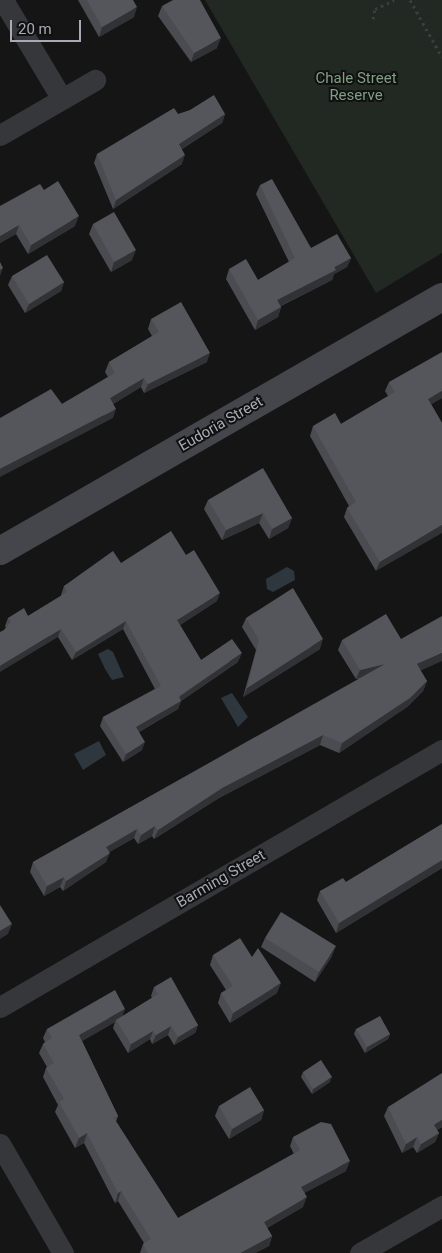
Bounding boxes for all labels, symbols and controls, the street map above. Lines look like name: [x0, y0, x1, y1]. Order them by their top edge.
scale bar: [12, 10, 84, 42]
text: 20 m: [18, 20, 52, 38]
park label: Chale Street Reserve: [315, 69, 397, 104]
street label: Eudoria Street: [176, 393, 266, 455]
street label: Barming Street: [173, 846, 269, 912]

